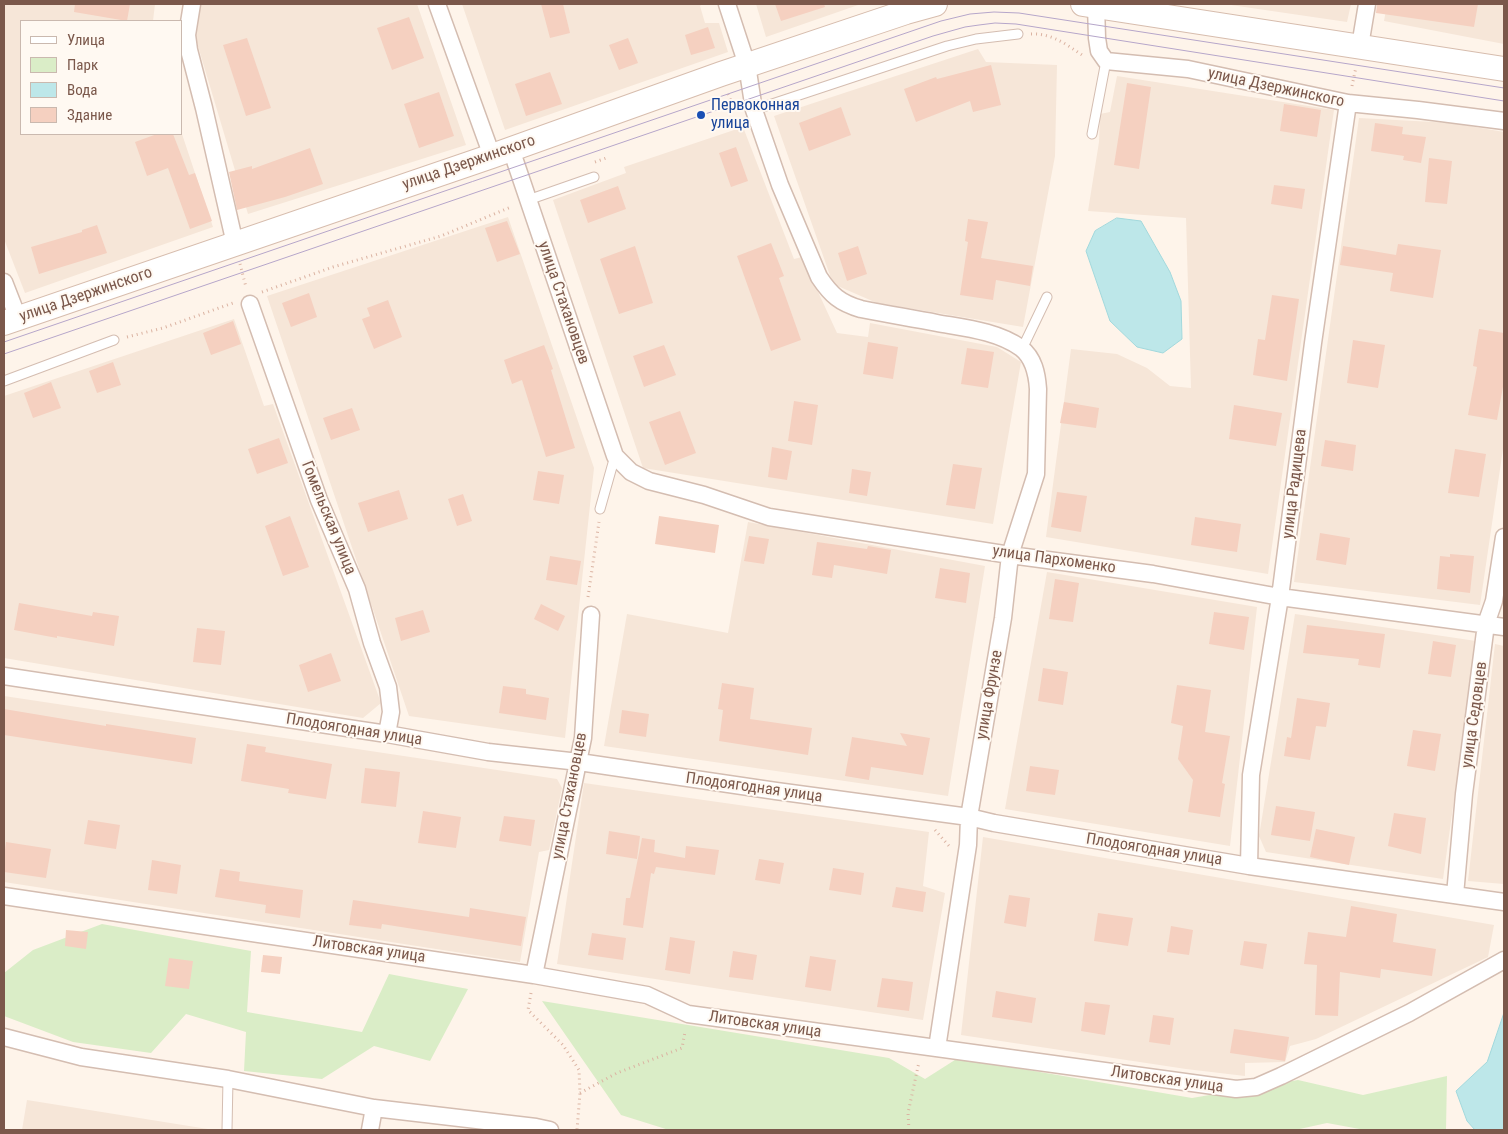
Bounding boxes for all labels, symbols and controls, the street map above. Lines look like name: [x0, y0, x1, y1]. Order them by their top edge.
legend: [20, 20, 182, 135]
text: Улица: [67, 31, 105, 49]
text: Парк: [67, 56, 98, 74]
street label: улица Дзержинского: [1206, 64, 1346, 112]
text: Вода: [67, 81, 97, 99]
place label: Первоконная улица: [711, 96, 800, 134]
text: Здание: [67, 106, 112, 124]
marker: Первоконная улица: [695, 109, 707, 121]
street label: улица Дзержинского: [400, 131, 538, 195]
street label: улица Стахановцев: [533, 239, 593, 367]
street label: улица Дзержинского: [17, 263, 155, 327]
street label: улица Радищева: [1279, 428, 1311, 540]
street label: Гомельская улица: [296, 458, 360, 578]
street label: улица Пархоменко: [991, 542, 1117, 578]
street label: улица Фрунзе: [973, 649, 1007, 741]
street label: улица Седовцев: [1458, 660, 1492, 770]
street label: Плодоягодная улица: [285, 710, 423, 750]
street label: улица Стахановцев: [548, 731, 592, 861]
street label: Плодоягодная улица: [685, 769, 823, 807]
street label: Плодоягодная улица: [1085, 830, 1223, 870]
street label: Литовская улица: [312, 933, 426, 967]
street label: Литовская улица: [708, 1008, 822, 1042]
street label: Литовская улица: [1110, 1063, 1224, 1097]

